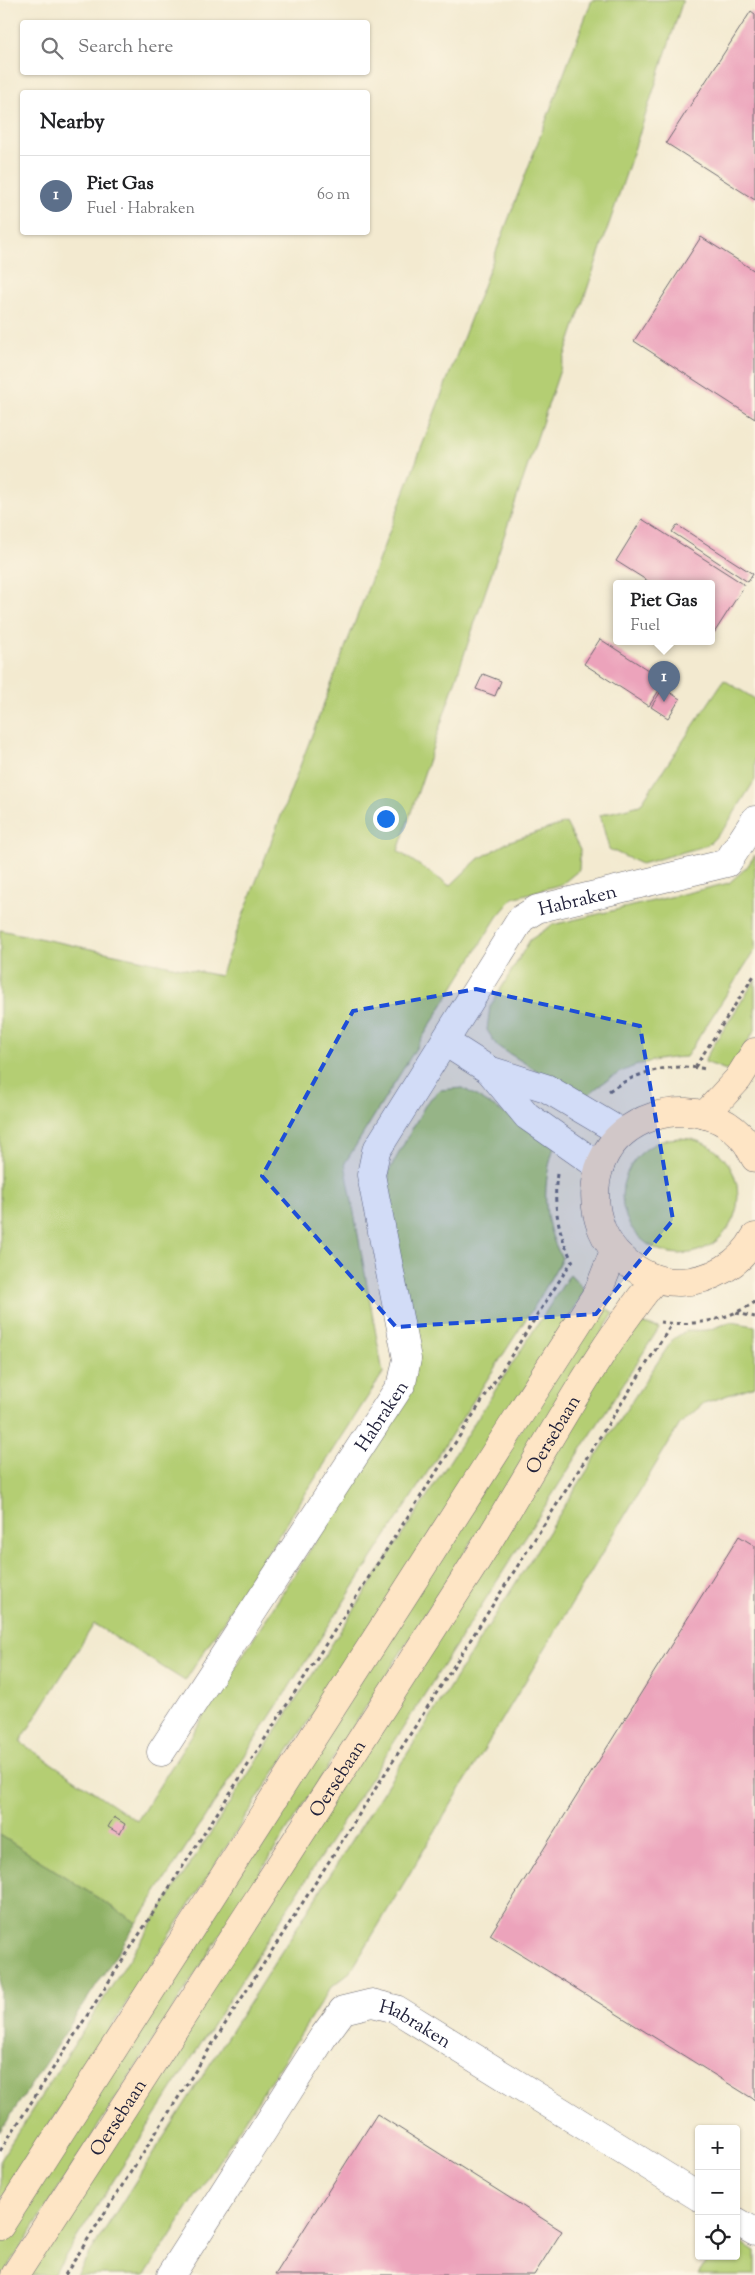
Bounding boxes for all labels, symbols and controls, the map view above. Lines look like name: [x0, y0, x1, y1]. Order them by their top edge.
search box: [20, 20, 370, 75]
icon: search: [38, 34, 66, 62]
text: Search here: [78, 34, 173, 61]
text: Nearby: [40, 108, 105, 138]
text: Piet Gas: [87, 171, 154, 198]
text: 1: [53, 184, 59, 207]
text: 60 m: [317, 184, 350, 207]
text: Fuel · Habraken: [87, 198, 195, 221]
popup: [613, 580, 715, 645]
text: Piet Gas: [631, 588, 697, 615]
text: Fuel: [631, 615, 660, 638]
pin: 1: [648, 661, 680, 702]
your location: [373, 806, 399, 832]
street label: Habraken: [536, 879, 620, 924]
street label: Habraken: [350, 1376, 416, 1458]
street label: Oersebaan: [520, 1391, 588, 1480]
street label: Oersebaan: [304, 1735, 374, 1823]
street label: Habraken: [376, 1994, 456, 2056]
street label: Oersebaan: [84, 2074, 154, 2163]
map controls: [695, 2125, 740, 2260]
button: +: [695, 2125, 740, 2170]
button: −: [695, 2170, 740, 2215]
button: locate: [695, 2215, 740, 2260]

